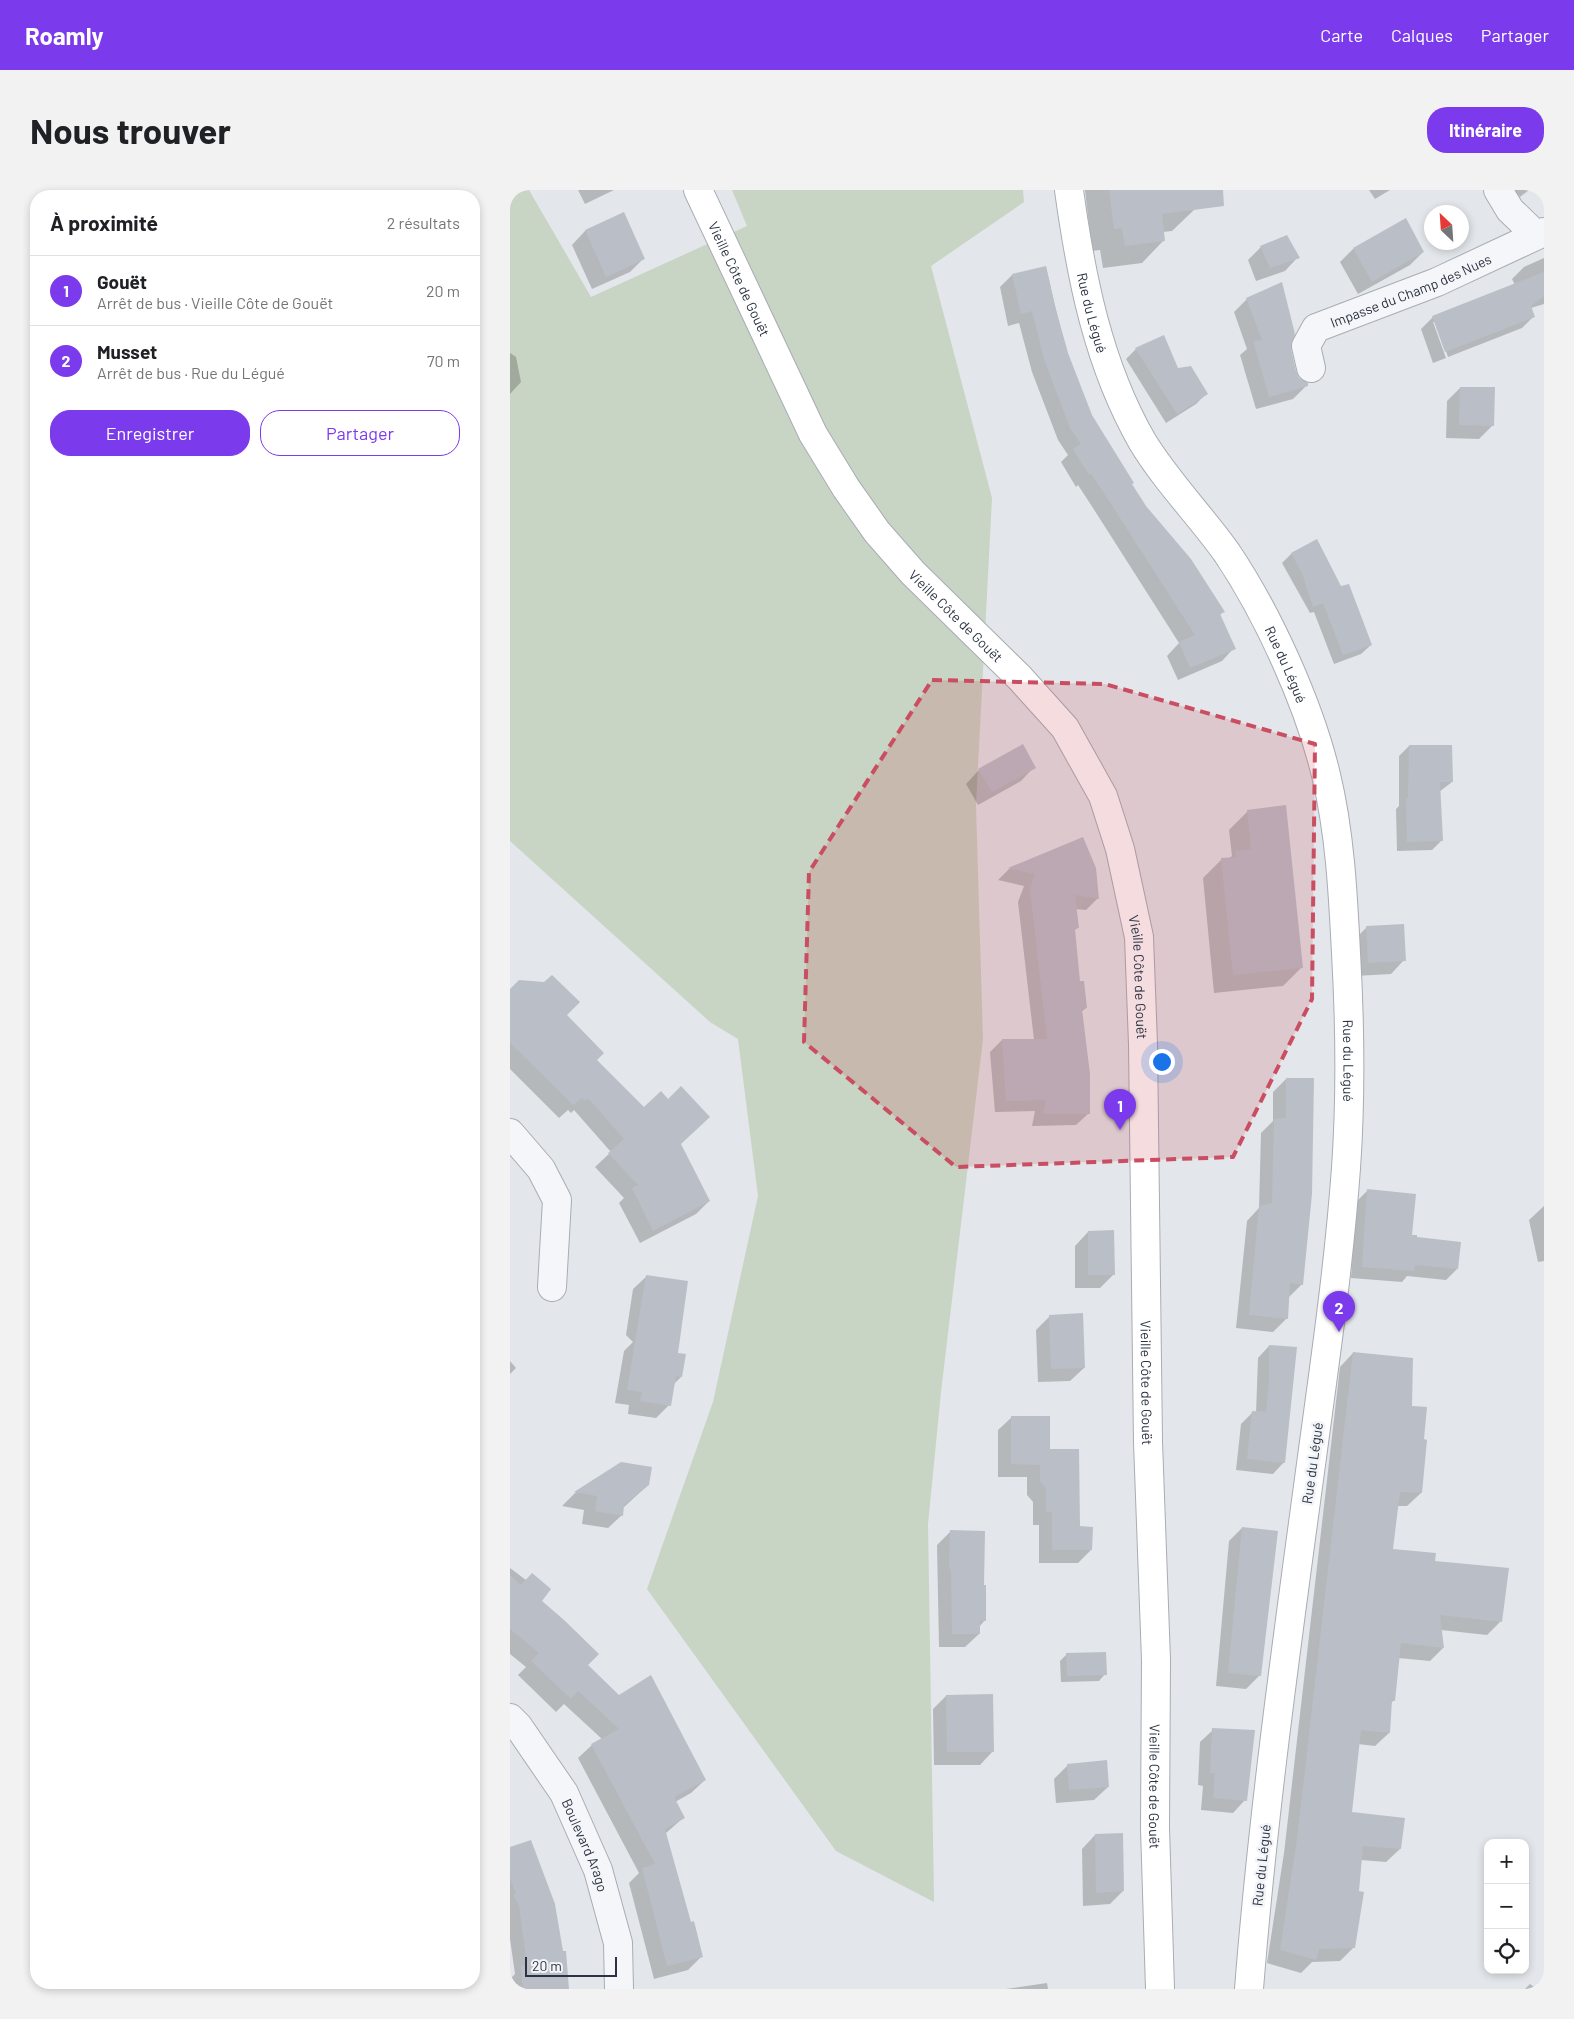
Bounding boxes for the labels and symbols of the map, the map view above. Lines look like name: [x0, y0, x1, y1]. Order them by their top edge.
north arrow: [1424, 205, 1469, 250]
street label: Vieille Côte de Gouët: [705, 219, 774, 339]
street label: Impasse du Champ des Nues: [1328, 249, 1494, 330]
street label: Rue du Légué: [1074, 271, 1111, 355]
street label: Vieille Côte de Gouët: [906, 566, 1007, 665]
street label: Rue du Légué: [1262, 623, 1311, 705]
street label: Vieille Côte de Gouët: [1126, 913, 1151, 1039]
street label: Rue du Légué: [1340, 1019, 1358, 1102]
your location: [1149, 1049, 1175, 1075]
pin: 1: [1104, 1089, 1136, 1130]
pin: 2: [1323, 1291, 1355, 1332]
street label: Vieille Côte de Gouët: [1138, 1320, 1157, 1445]
street label: Rue du Légué: [1298, 1421, 1326, 1505]
street label: Vieille Côte de Gouët: [1146, 1724, 1164, 1849]
street label: Boulevard Arago: [559, 1796, 612, 1893]
street label: Rue du Légué: [1248, 1823, 1274, 1907]
scale bar: [525, 1954, 618, 1977]

